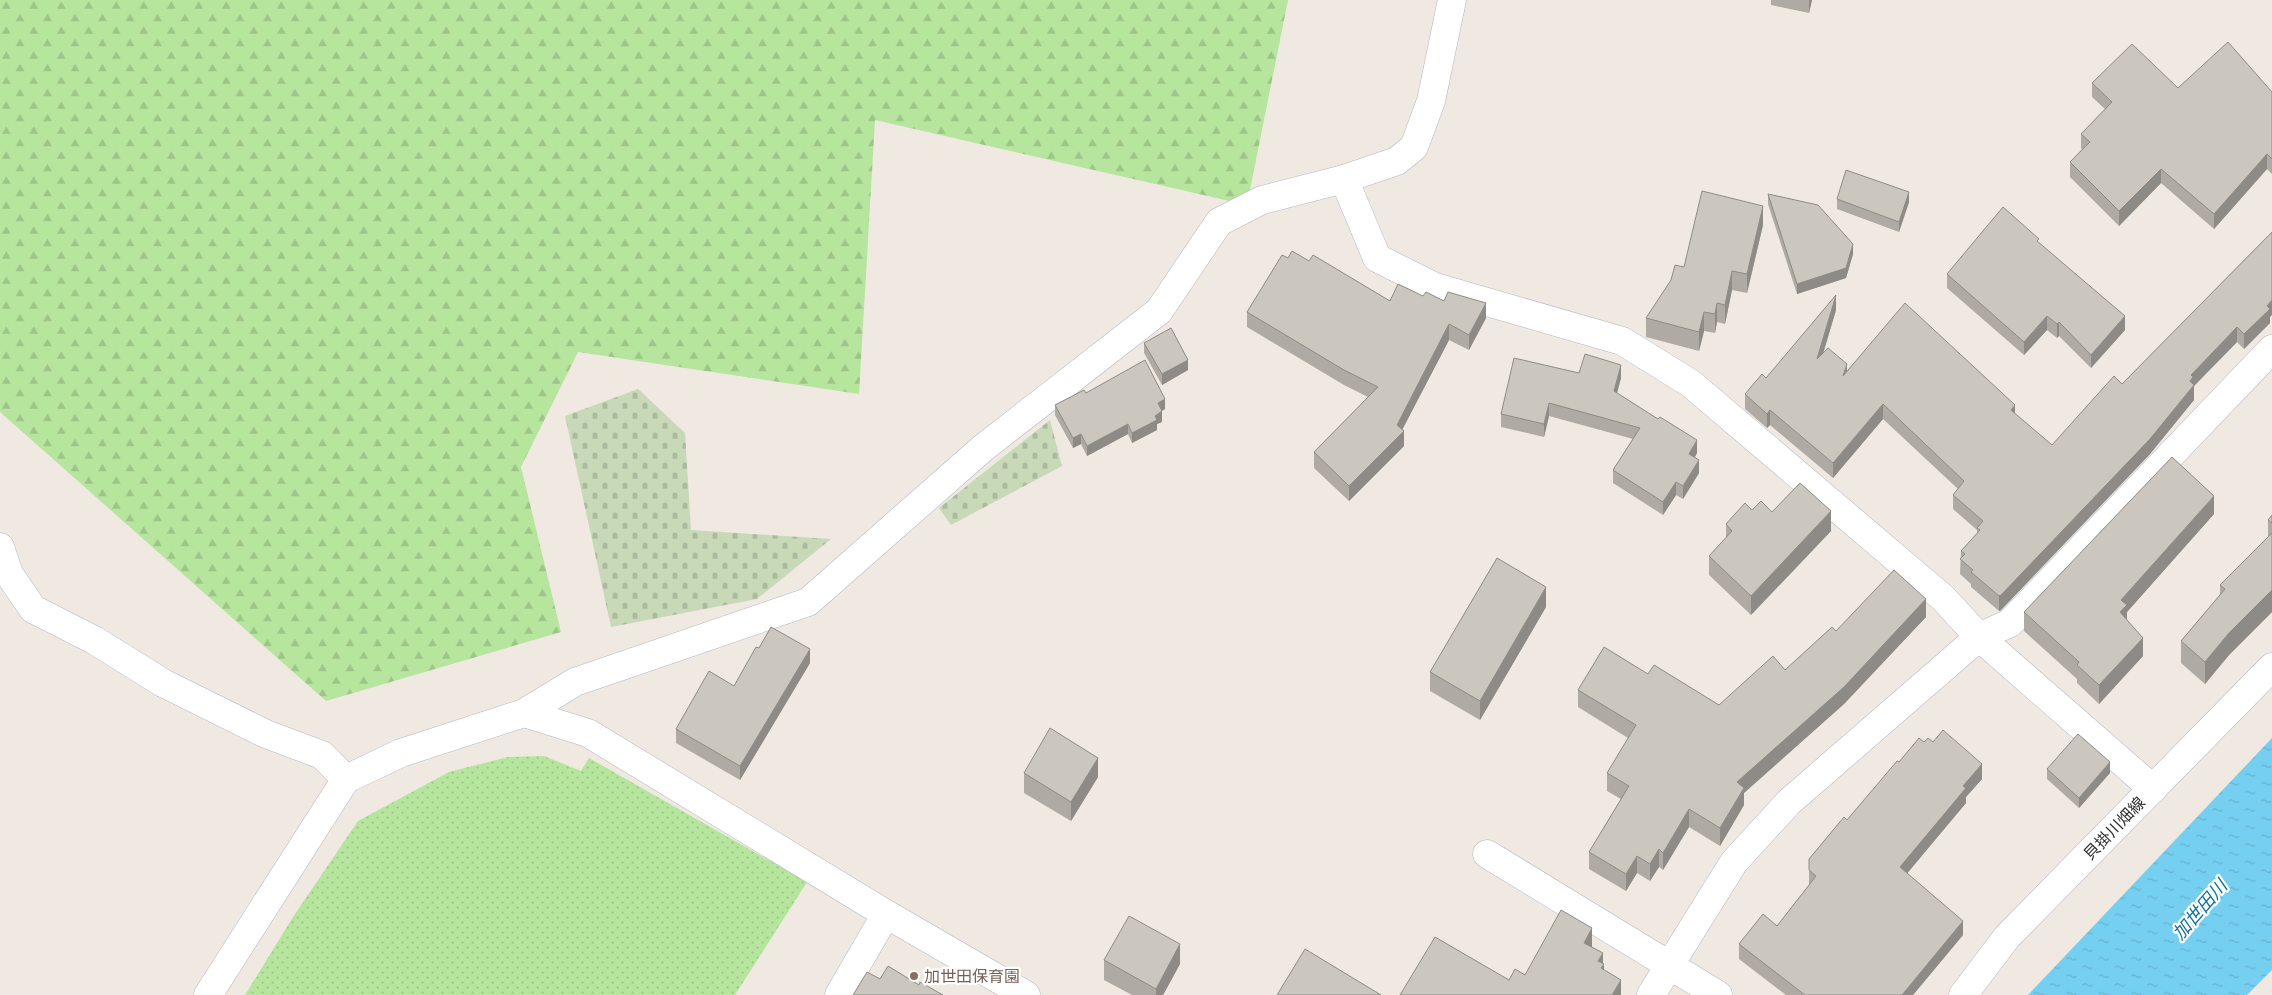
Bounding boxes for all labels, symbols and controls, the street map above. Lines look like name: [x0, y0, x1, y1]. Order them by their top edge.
street label: 貝掛川畑線: [2080, 793, 2149, 864]
water label: 加世田川: [2168, 874, 2232, 944]
place label: 加世田保育園: [924, 967, 1020, 986]
marker: 加世田保育園: [908, 970, 920, 982]

